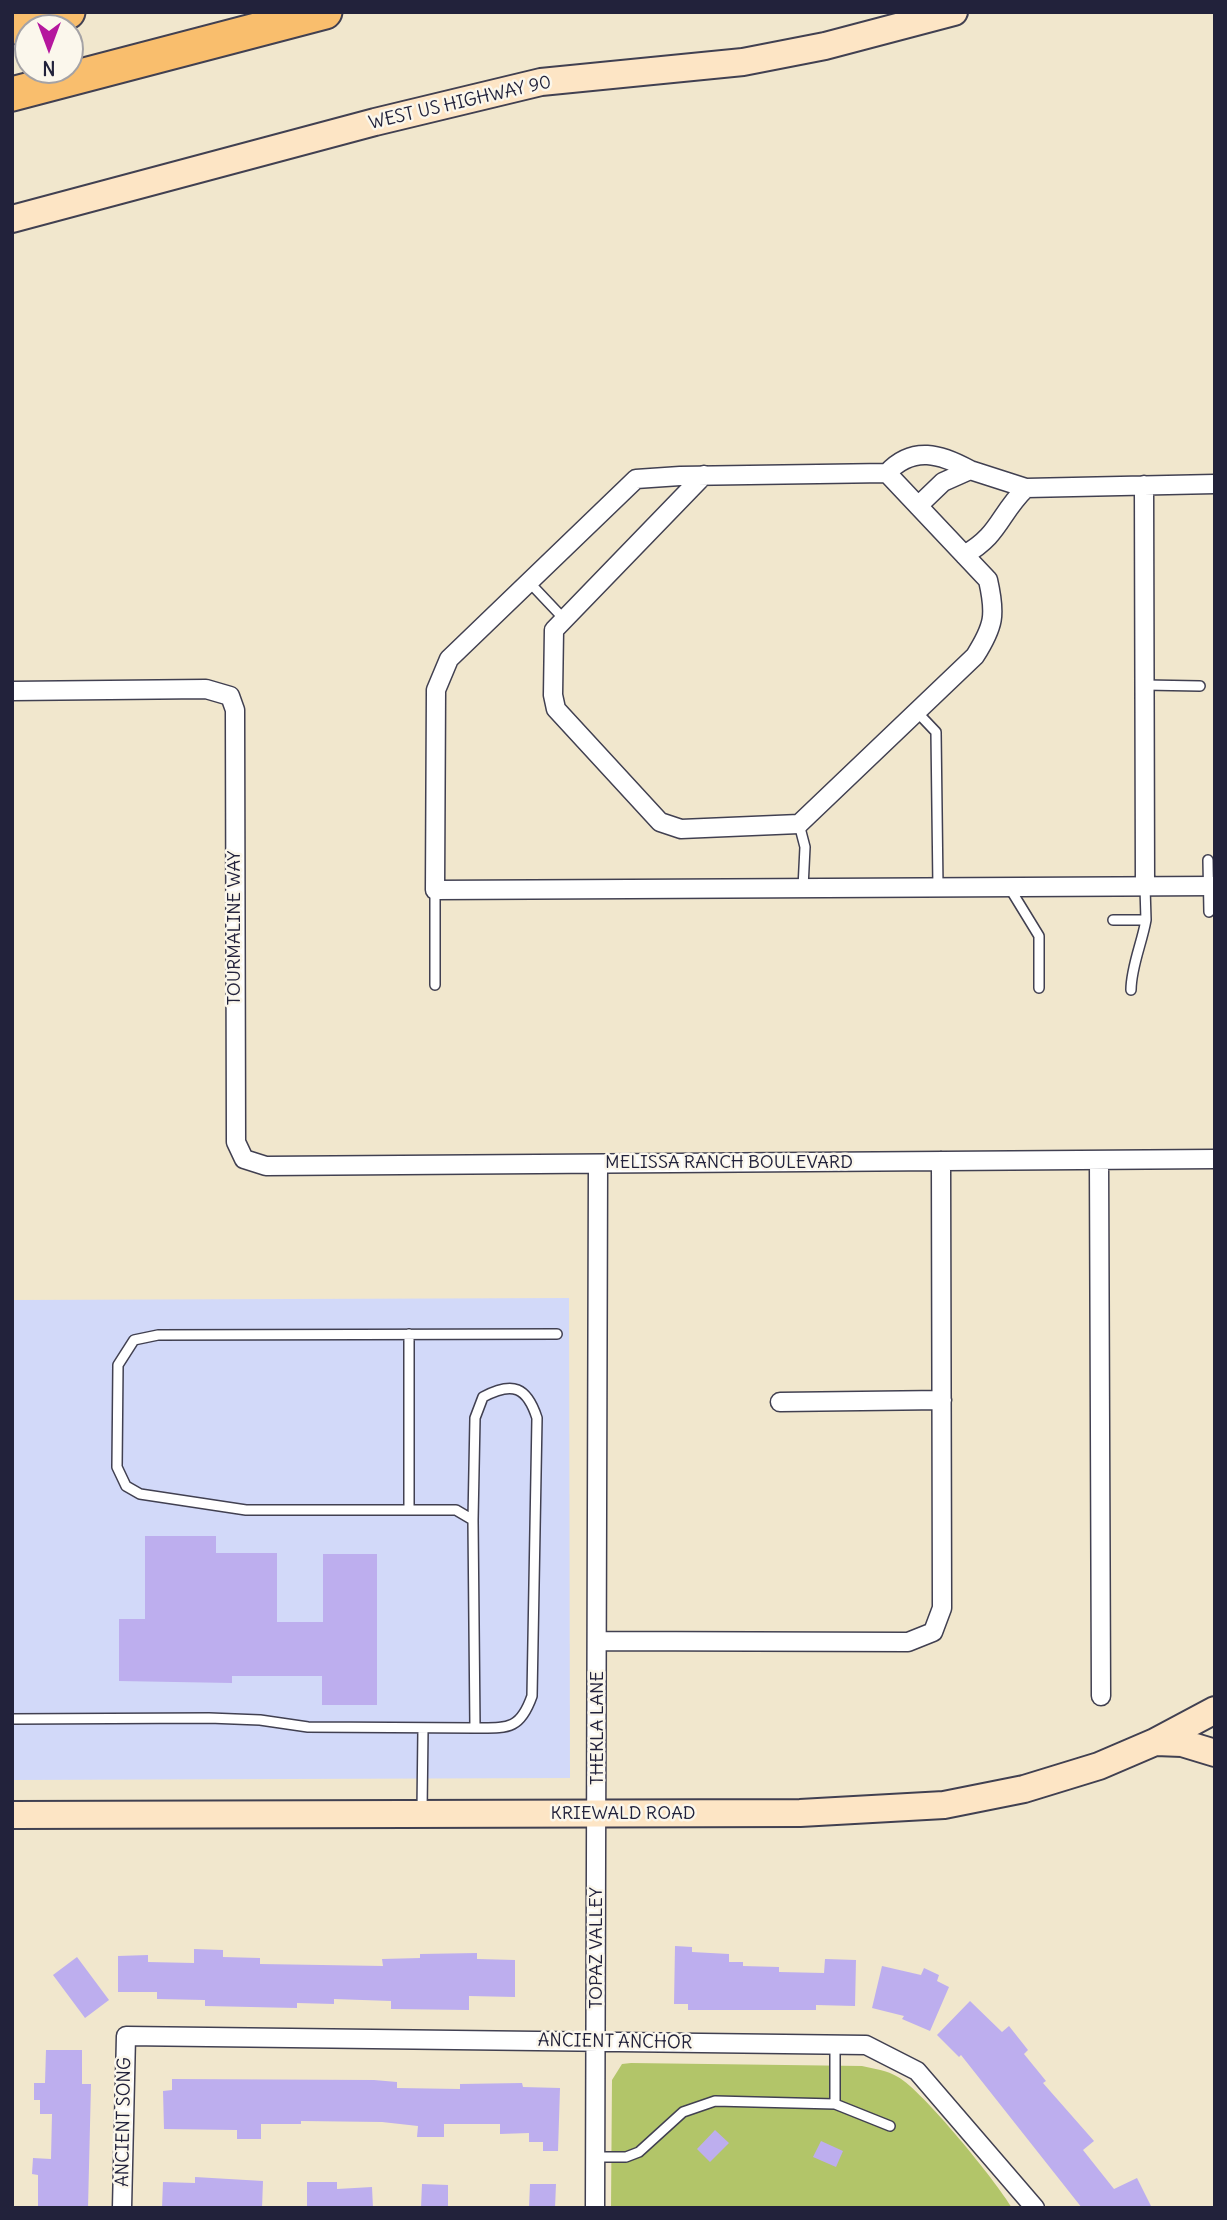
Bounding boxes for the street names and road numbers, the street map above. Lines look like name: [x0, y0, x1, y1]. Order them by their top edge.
street label: WEST US HIGHWAY 90: [367, 71, 553, 135]
street label: TOURMALINE WAY: [224, 851, 246, 1005]
street label: MELISSA RANCH BOULEVARD: [605, 1152, 853, 1174]
street label: THEKLA LANE: [587, 1671, 609, 1785]
street label: KRIEWALD ROAD: [551, 1803, 695, 1825]
street label: TOPAZ VALLEY: [586, 1887, 608, 2009]
street label: ANCIENT ANCHOR: [538, 2030, 692, 2054]
street label: ANCIENT SONG: [112, 2057, 136, 2187]

